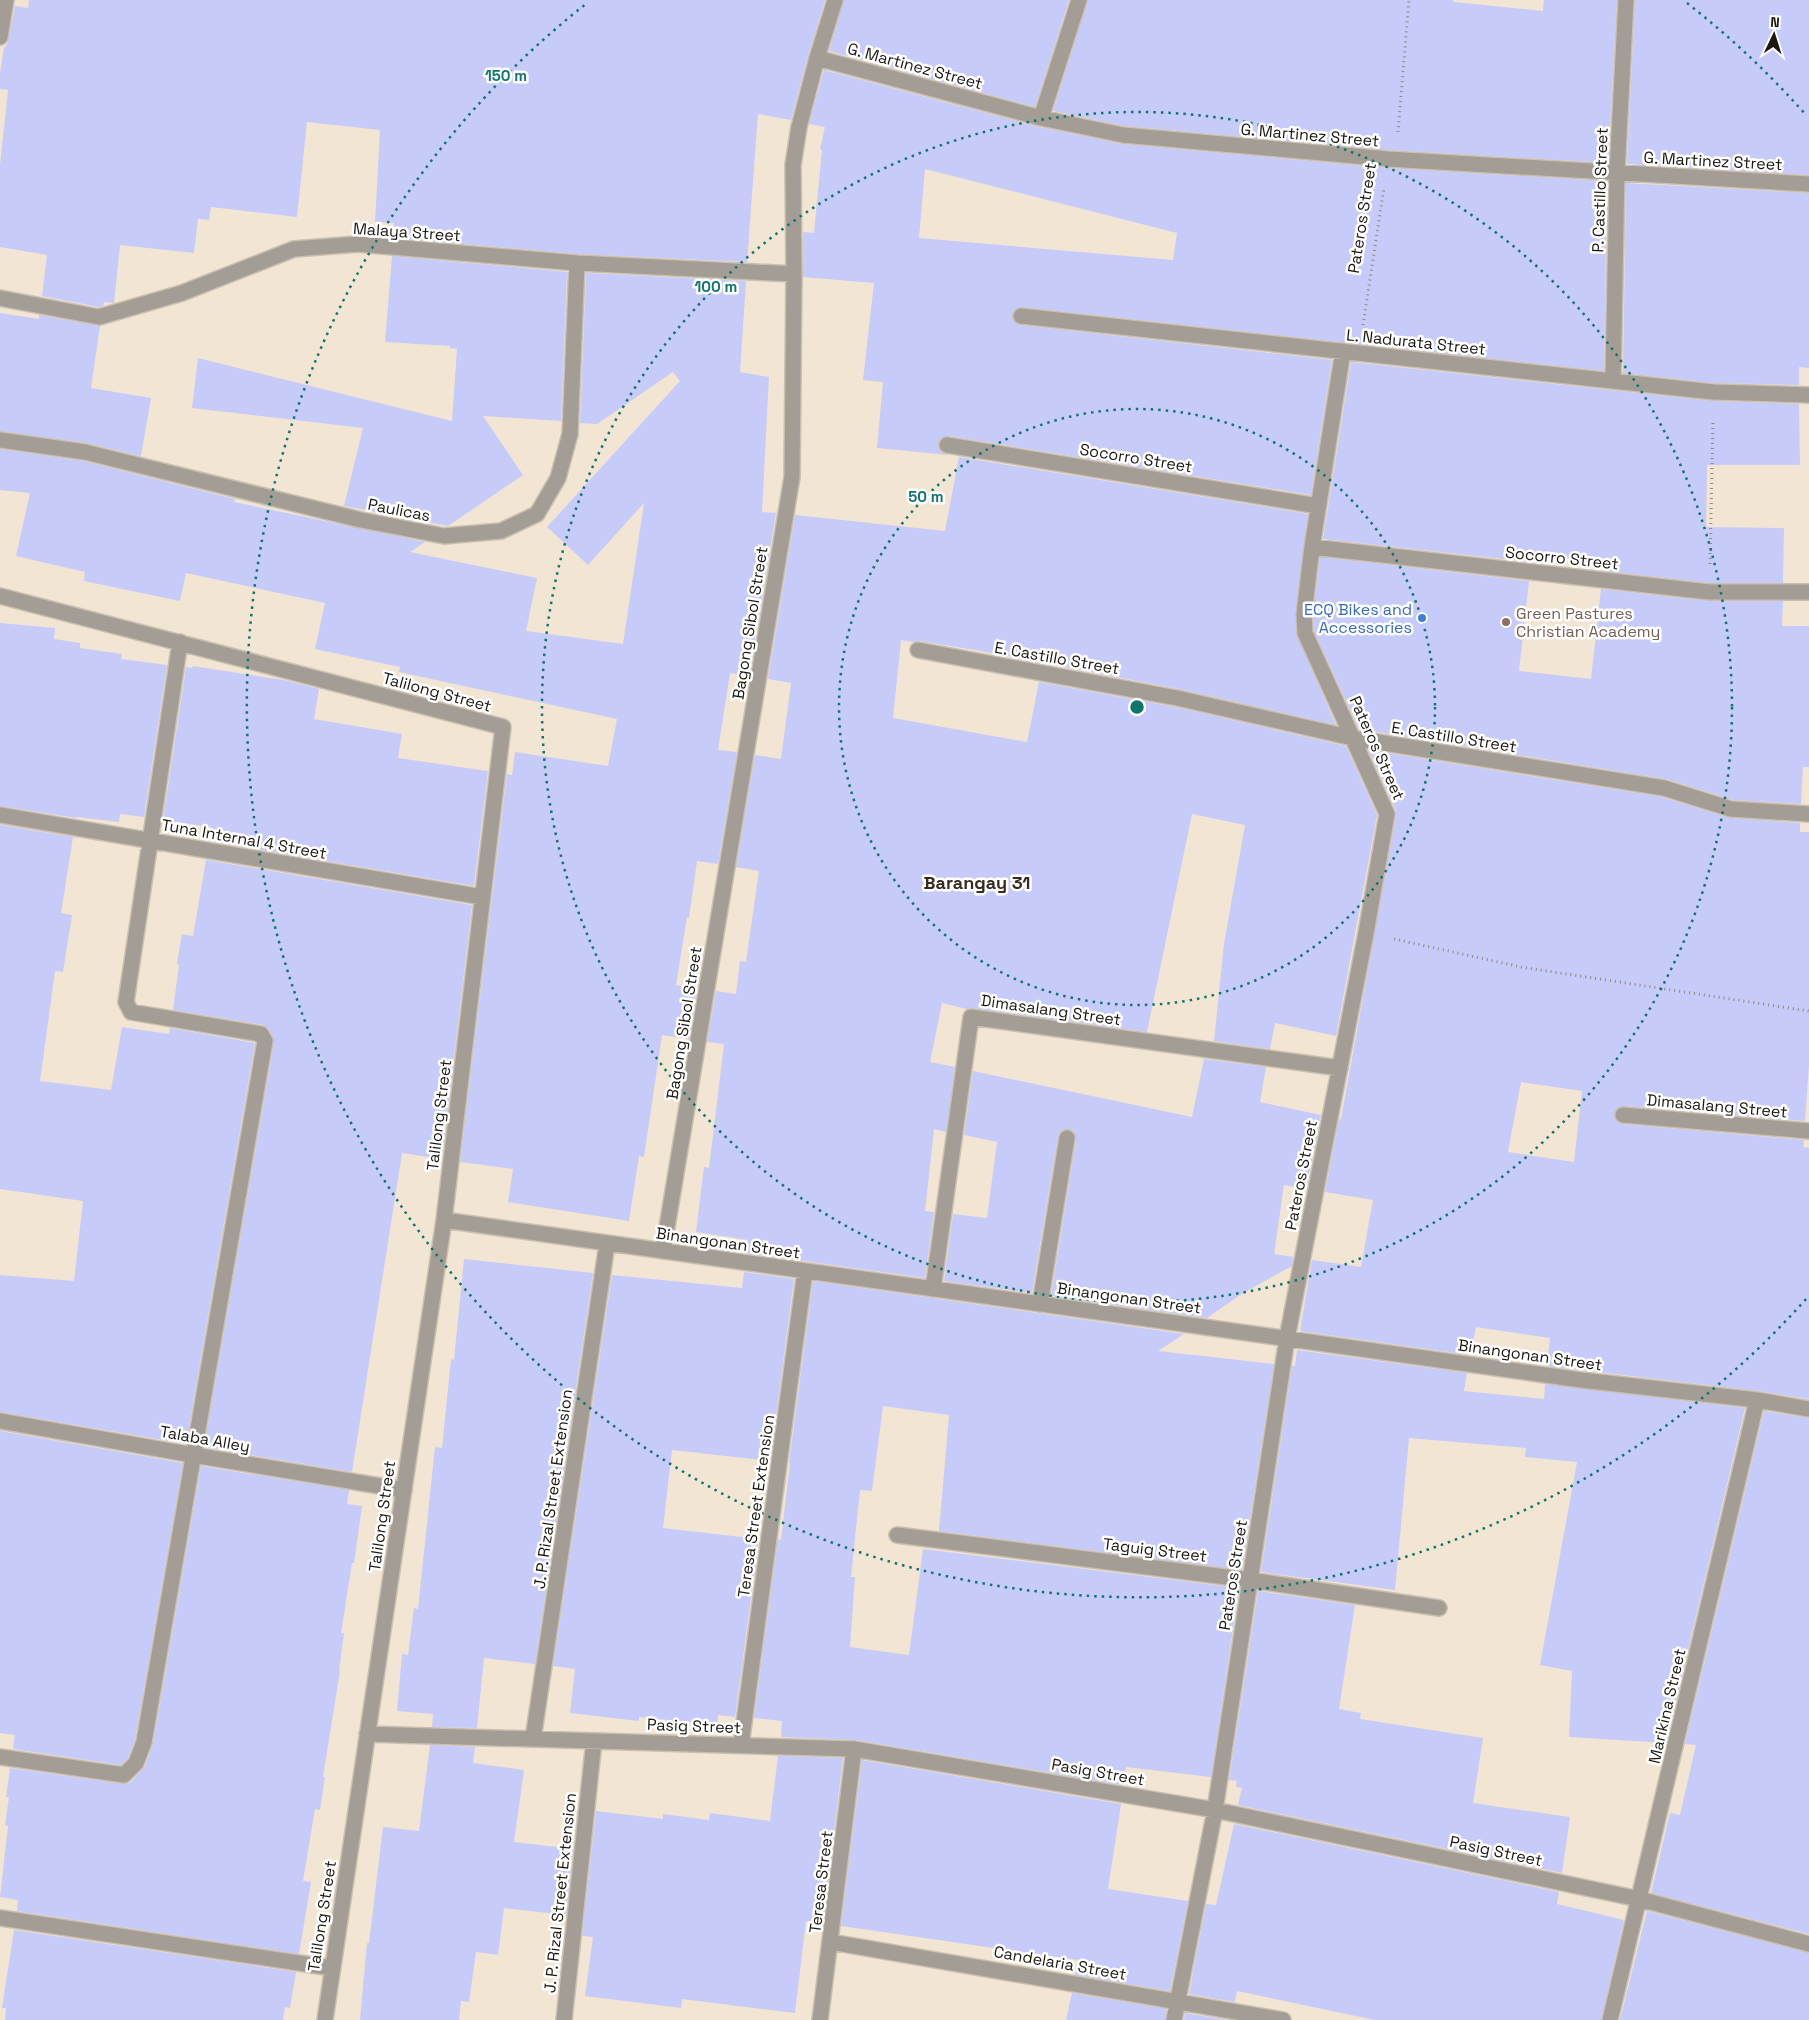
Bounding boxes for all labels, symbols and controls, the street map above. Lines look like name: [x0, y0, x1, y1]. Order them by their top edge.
north arrow: [1749, 10, 1799, 60]
text: N: [1770, 13, 1780, 31]
street label: G. Martinez Street: [845, 38, 985, 94]
text: 150 m: [485, 66, 527, 85]
street label: G. Martinez Street: [1240, 118, 1380, 152]
street label: P. Castillo Street: [1587, 127, 1613, 253]
street label: G. Martinez Street: [1643, 147, 1783, 175]
street label: Pateros Street: [1343, 161, 1381, 275]
street label: Malaya Street: [352, 218, 462, 246]
text: 100 m: [695, 277, 737, 296]
street label: L. Nadurata Street: [1345, 324, 1487, 360]
street label: Socorro Street: [1078, 439, 1194, 477]
text: 50 m: [908, 487, 944, 506]
street label: Paulicas: [366, 494, 432, 526]
street label: Socorro Street: [1504, 542, 1620, 574]
street label: Bagong Sibol Street: [728, 545, 772, 701]
place label: ECQ Bikes and Accessories: [1304, 599, 1412, 638]
place label: Green Pastures Christian Academy: [1516, 603, 1660, 642]
marker: ECQ Bikes and Accessories: [1416, 612, 1428, 624]
marker: Green Pastures Christian Academy: [1500, 616, 1512, 628]
street label: E. Castillo Street: [993, 637, 1121, 679]
street label: Talilong Street: [380, 667, 494, 717]
street label: Pateros Street: [1345, 693, 1409, 803]
centre of rings: [1128, 698, 1146, 716]
street label: E. Castillo Street: [1390, 717, 1518, 757]
street label: Tuna Internal 4 Street: [160, 814, 328, 864]
district label: Barangay 31: [924, 871, 1030, 894]
street label: Bagong Sibol Street: [662, 945, 706, 1101]
street label: Dimasalang Street: [980, 990, 1122, 1030]
street label: Talilong Street: [422, 1058, 456, 1172]
street label: Dimasalang Street: [1646, 1089, 1788, 1123]
street label: Pateros Street: [1280, 1118, 1322, 1232]
street label: Binangonan Street: [655, 1222, 801, 1264]
street label: Binangonan Street: [1056, 1277, 1202, 1319]
street label: Binangonan Street: [1457, 1334, 1603, 1376]
street label: J. P. Rizal Street Extension: [529, 1388, 577, 1590]
street label: Teresa Street Extension: [733, 1413, 779, 1599]
street label: Talaba Alley: [158, 1421, 252, 1457]
street label: Talilong Street: [364, 1459, 400, 1573]
street label: Pateros Street: [1214, 1518, 1252, 1632]
street label: Taguig Street: [1102, 1533, 1208, 1567]
street label: Marikina Street: [1644, 1646, 1690, 1766]
street label: Pasig Street: [647, 1714, 741, 1738]
street label: Pasig Street: [1050, 1753, 1146, 1791]
street label: J. P. Rizal Street Extension: [539, 1792, 581, 1994]
street label: Teresa Street: [804, 1830, 838, 1934]
street label: Pasig Street: [1448, 1831, 1544, 1871]
street label: Talilong Street: [303, 1859, 341, 1973]
street label: Candelaria Street: [992, 1941, 1128, 1985]

